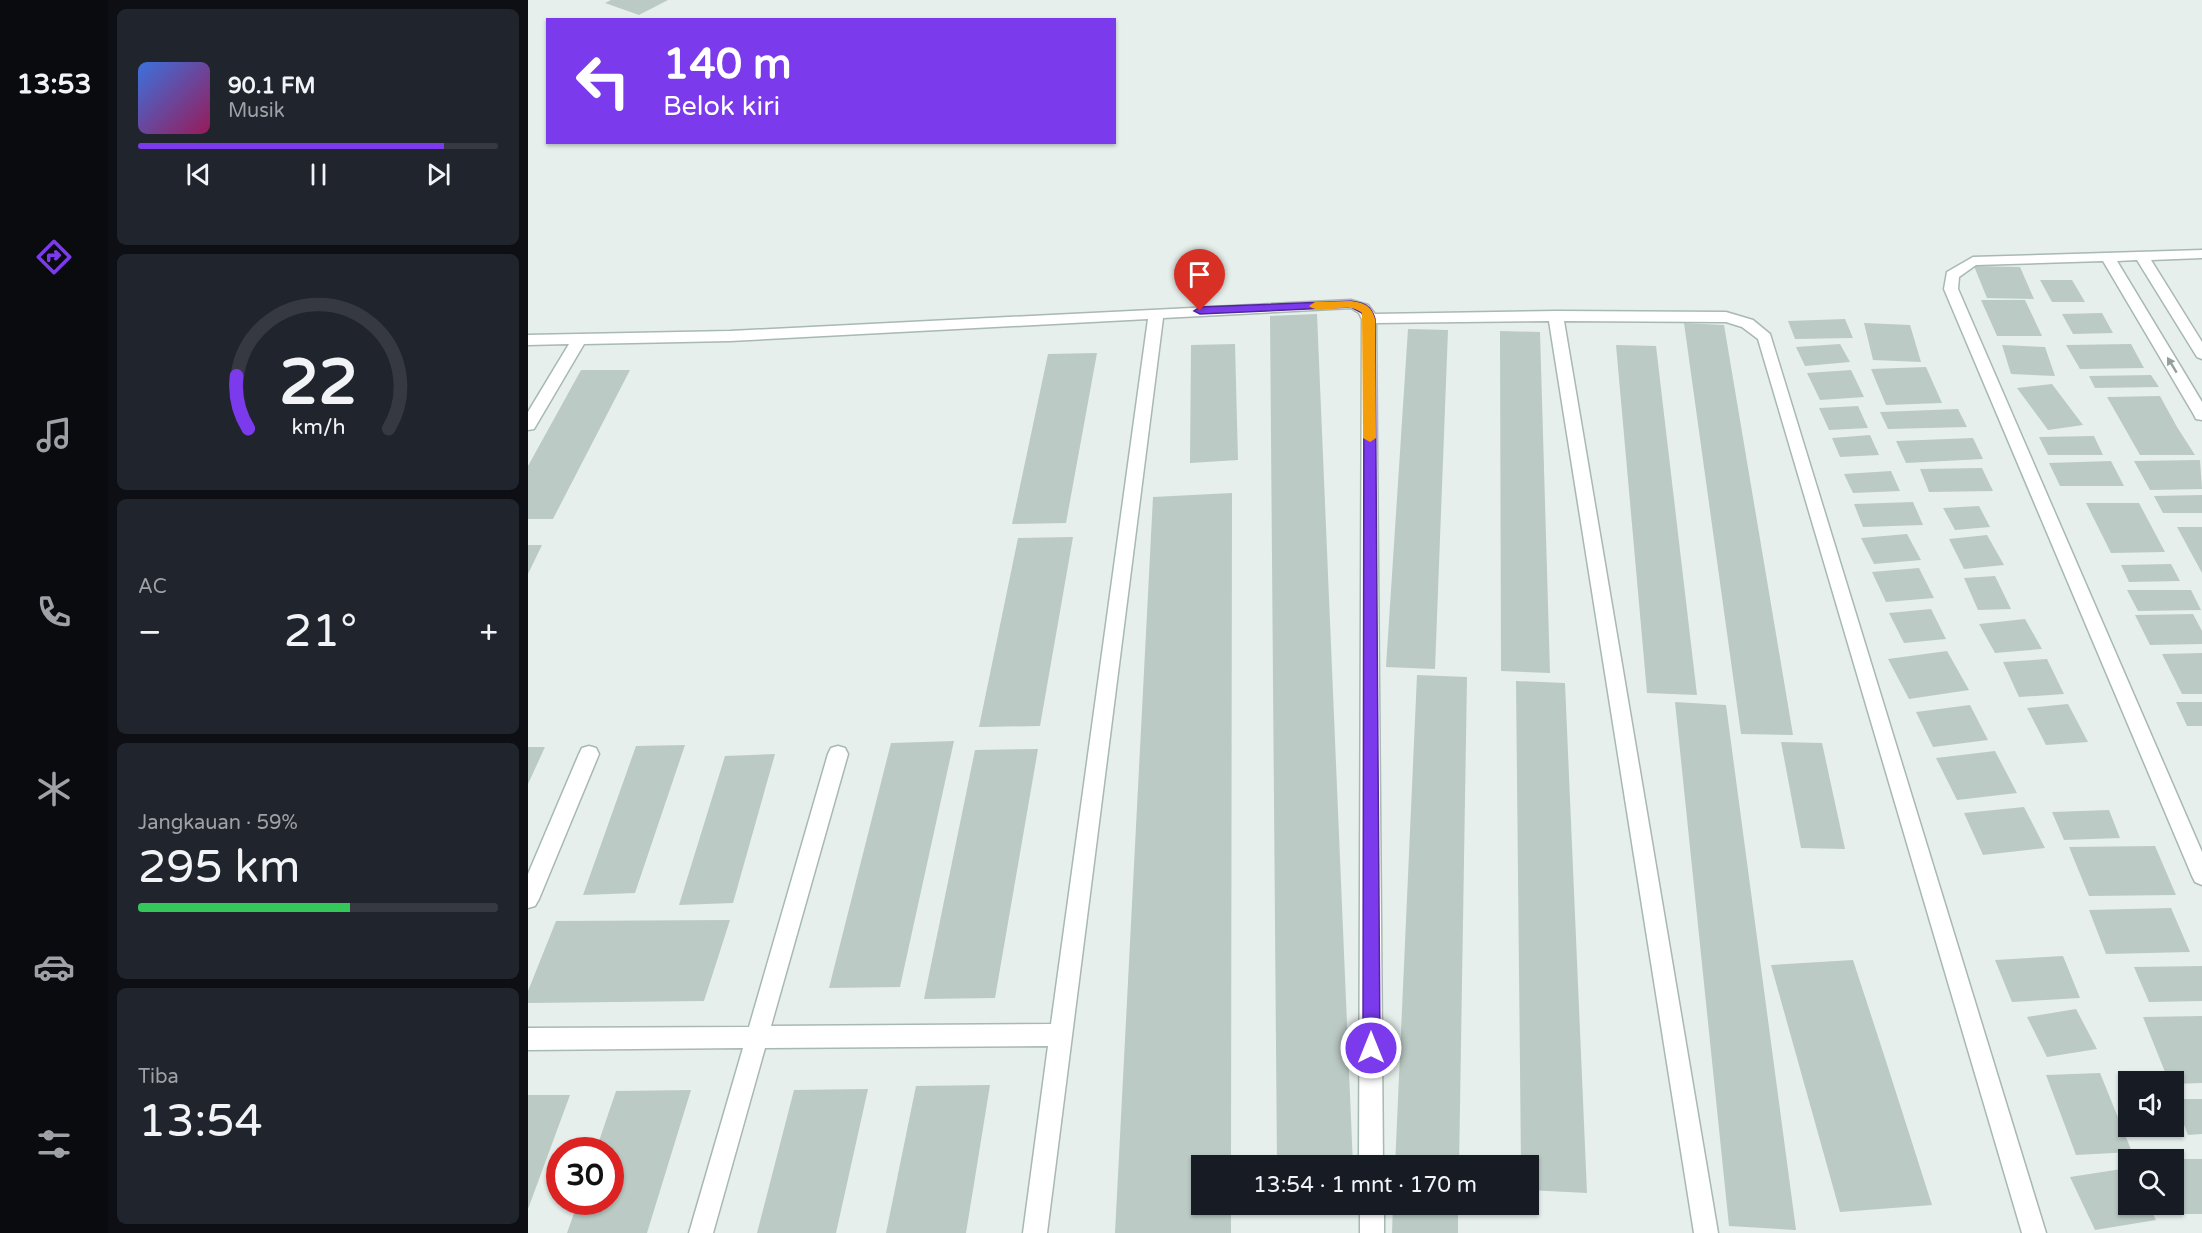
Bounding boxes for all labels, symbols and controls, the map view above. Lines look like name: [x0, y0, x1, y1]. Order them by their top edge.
text: 140 m: [663, 39, 792, 90]
icon: left: [564, 42, 642, 120]
text: 13:53: [17, 68, 91, 101]
text: 90.1 FM: [228, 73, 316, 99]
text: Belok kiri: [663, 90, 780, 123]
text: Musik: [228, 99, 285, 123]
icon: previous: [182, 158, 215, 191]
icon: pause: [302, 158, 335, 191]
icon: next: [422, 158, 455, 191]
icon: directions: [33, 236, 75, 278]
pin: [1174, 249, 1225, 311]
icon: arrive: [1183, 258, 1216, 291]
text: 22: [279, 346, 357, 421]
one-way arrow: [2167, 356, 2177, 373]
icon: music: [33, 414, 75, 456]
text: km/h: [291, 414, 345, 440]
text: AC: [138, 575, 167, 599]
icon: phone: [33, 591, 75, 633]
text: 21°: [284, 605, 357, 659]
text: −: [138, 613, 162, 652]
text: +: [479, 613, 498, 652]
icon: climate: [33, 768, 75, 810]
text: Jangkauan · 59%: [138, 811, 298, 835]
text: 295 km: [138, 841, 300, 895]
icon: car: [33, 946, 75, 988]
position arrow: [1339, 1016, 1403, 1080]
text: Tiba: [138, 1065, 179, 1089]
map controls: [2118, 1071, 2184, 1215]
button: sound: [2118, 1071, 2184, 1137]
text: 13:54: [138, 1095, 263, 1149]
icon: filters: [33, 1123, 75, 1165]
speed limit sign: 30: [546, 1137, 624, 1215]
button: search: [2118, 1149, 2184, 1215]
text: 13:54 · 1 mnt · 170 m: [1253, 1172, 1477, 1198]

